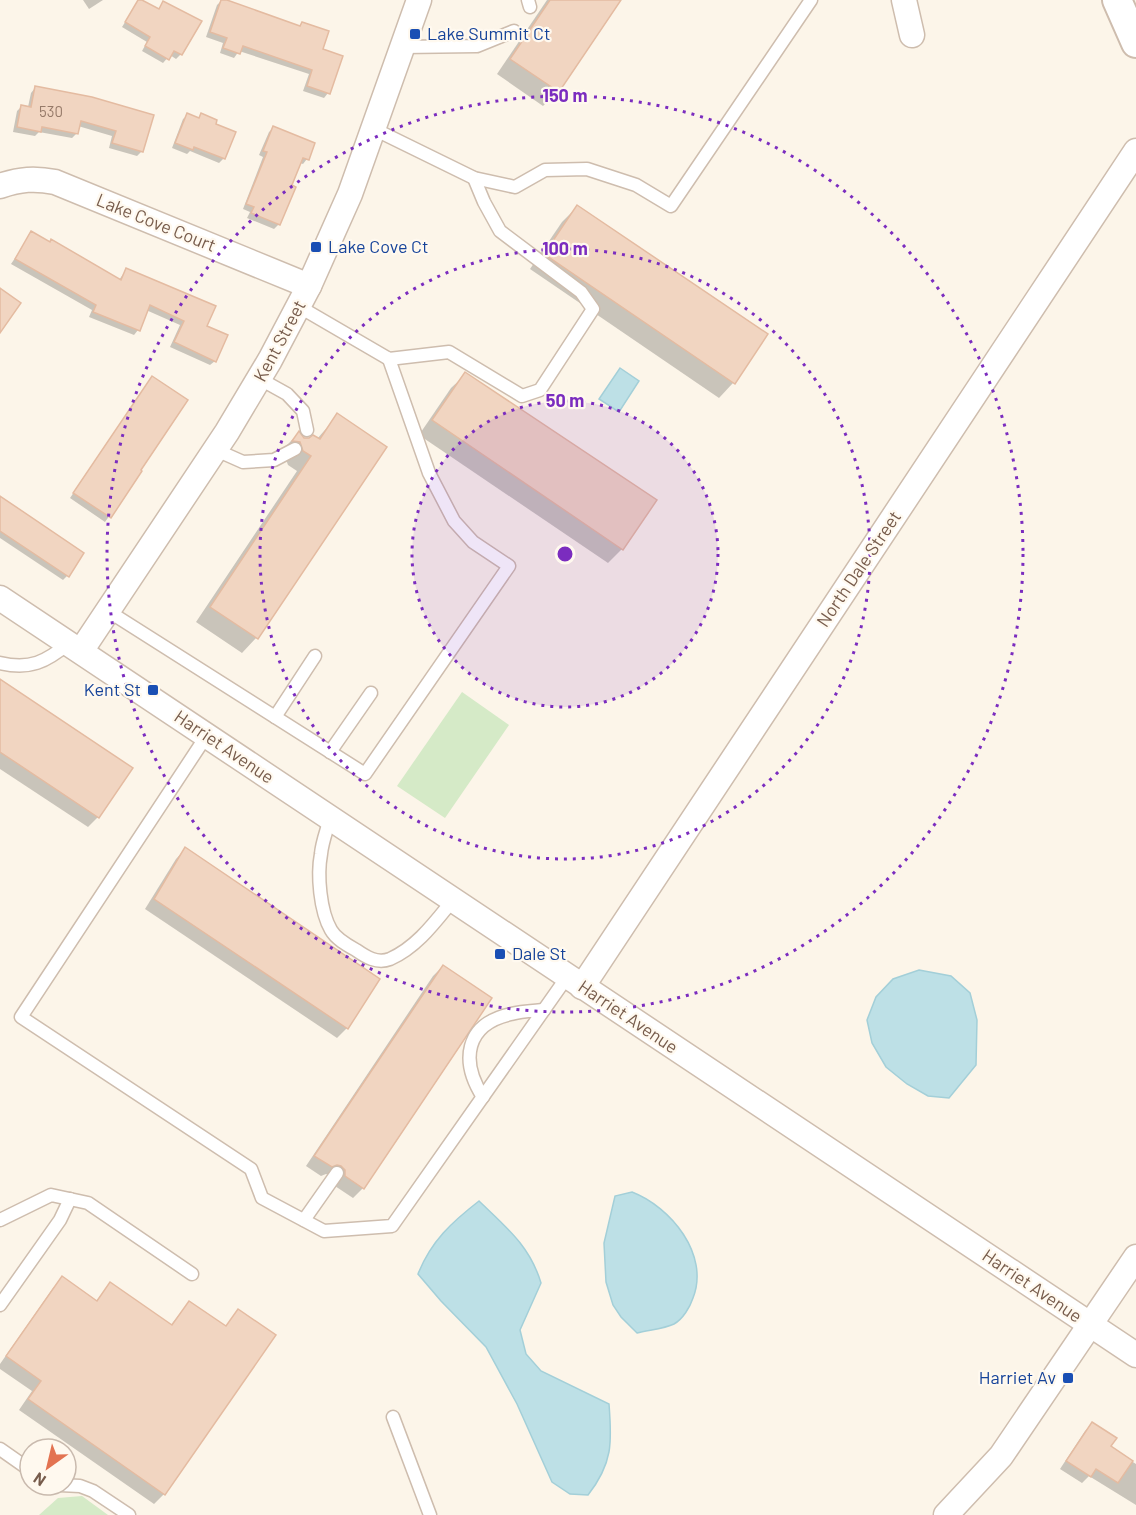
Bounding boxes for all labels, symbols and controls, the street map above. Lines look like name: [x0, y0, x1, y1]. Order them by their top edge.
place label: Lake Summit Ct: [427, 22, 550, 44]
marker: Lake Summit Ct: [408, 27, 422, 41]
text: 150 m: [543, 84, 587, 106]
house number: 530: [39, 102, 63, 120]
street label: Lake Cove Court: [93, 188, 219, 256]
place label: Lake Cove Ct: [328, 235, 429, 257]
text: 100 m: [542, 237, 588, 259]
marker: Lake Cove Ct: [309, 240, 323, 254]
street label: Kent Street: [248, 296, 310, 385]
text: 50 m: [546, 389, 584, 411]
street label: North Dale Street: [811, 506, 905, 631]
centre of rings: [555, 544, 575, 564]
place label: Kent St: [84, 678, 141, 700]
marker: Kent St: [146, 683, 160, 697]
street label: Harriet Avenue: [171, 705, 279, 788]
place label: Dale St: [512, 942, 567, 964]
marker: Dale St: [493, 947, 507, 961]
street label: Harriet Avenue: [575, 975, 683, 1058]
street label: Harriet Avenue: [979, 1244, 1087, 1327]
place label: Harriet Av: [979, 1366, 1056, 1388]
marker: Harriet Av: [1061, 1371, 1075, 1385]
north arrow: [18, 1437, 78, 1497]
text: N: [30, 1469, 49, 1491]

